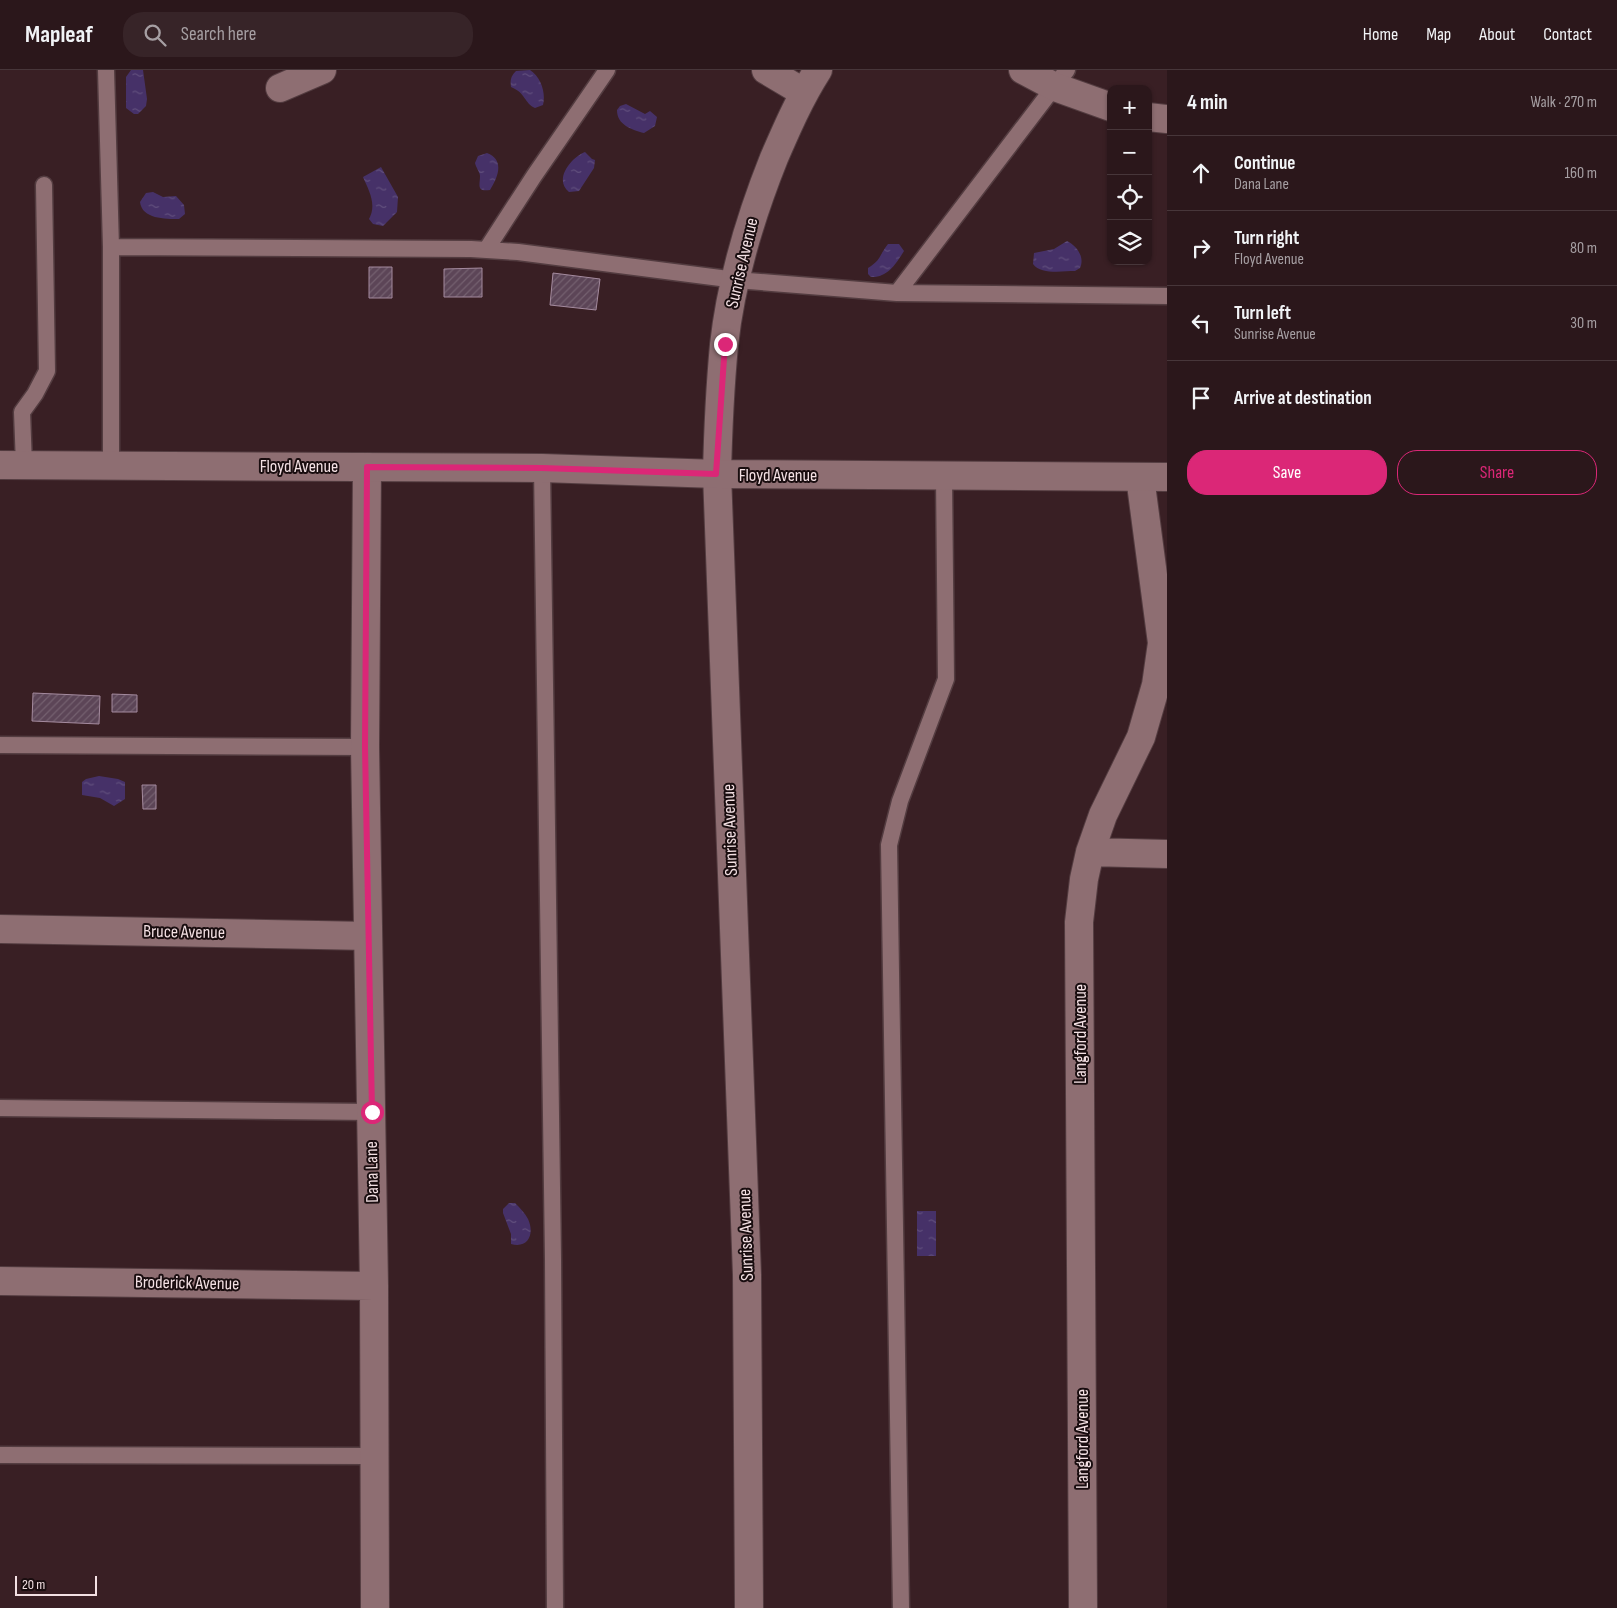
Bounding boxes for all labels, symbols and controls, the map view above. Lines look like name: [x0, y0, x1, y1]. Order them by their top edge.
search box: [123, 12, 473, 57]
text: Mapleaf: [25, 20, 93, 49]
icon: search: [141, 21, 169, 49]
text: Search here: [181, 23, 256, 46]
text: Home: [1363, 24, 1398, 45]
text: Map: [1426, 24, 1451, 45]
text: About: [1479, 24, 1515, 45]
text: Contact: [1543, 24, 1592, 45]
map controls: [1107, 85, 1152, 265]
button: +: [1107, 85, 1152, 130]
text: 4 min: [1187, 90, 1228, 115]
text: Walk · 270 m: [1531, 93, 1597, 112]
button: −: [1107, 130, 1152, 175]
text: Continue: [1234, 152, 1295, 175]
icon: ahead: [1187, 159, 1215, 187]
text: 160 m: [1564, 164, 1597, 183]
button: locate: [1107, 175, 1152, 220]
text: Dana Lane: [1234, 175, 1289, 194]
street label: Sunrise Avenue: [721, 216, 763, 310]
button: layers: [1107, 220, 1152, 265]
text: Turn right: [1234, 227, 1299, 250]
icon: right: [1187, 234, 1215, 262]
text: 80 m: [1570, 239, 1597, 258]
text: Floyd Avenue: [1234, 250, 1304, 269]
text: Turn left: [1234, 302, 1291, 325]
icon: left: [1187, 309, 1215, 337]
text: 30 m: [1570, 314, 1597, 333]
text: Sunrise Avenue: [1234, 325, 1316, 344]
route end: [714, 333, 737, 356]
icon: arrive: [1187, 384, 1215, 412]
text: Arrive at destination: [1234, 387, 1372, 410]
button: Save: [1187, 450, 1387, 495]
button: Share: [1397, 450, 1597, 495]
street label: Floyd Avenue: [260, 456, 338, 477]
street label: Floyd Avenue: [739, 465, 817, 486]
street label: Sunrise Avenue: [718, 784, 742, 876]
street label: Bruce Avenue: [143, 921, 225, 943]
street label: Langford Avenue: [1070, 984, 1091, 1084]
route start: [361, 1101, 384, 1124]
street label: Dana Lane: [361, 1141, 383, 1203]
street label: Sunrise Avenue: [734, 1189, 758, 1281]
street label: Broderick Avenue: [135, 1272, 239, 1294]
street label: Langford Avenue: [1072, 1389, 1093, 1489]
scale bar: [15, 1573, 98, 1596]
text: 20 m: [22, 1576, 45, 1593]

